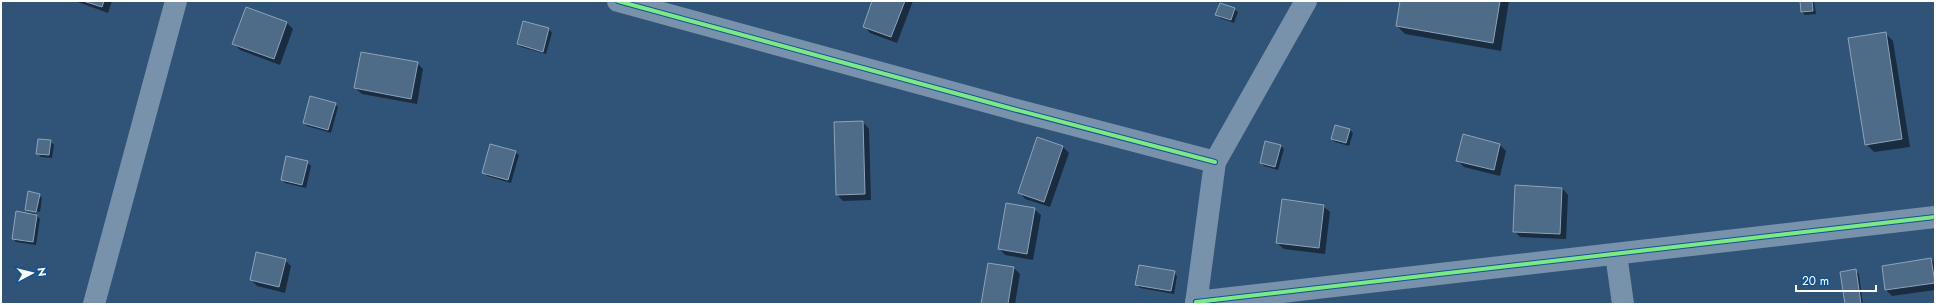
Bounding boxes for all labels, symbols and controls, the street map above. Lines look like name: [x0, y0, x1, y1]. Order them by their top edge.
north arrow: [12, 253, 52, 293]
text: N: [33, 266, 50, 277]
scale bar: [1796, 267, 1876, 293]
text: 20 m: [1802, 272, 1829, 290]

